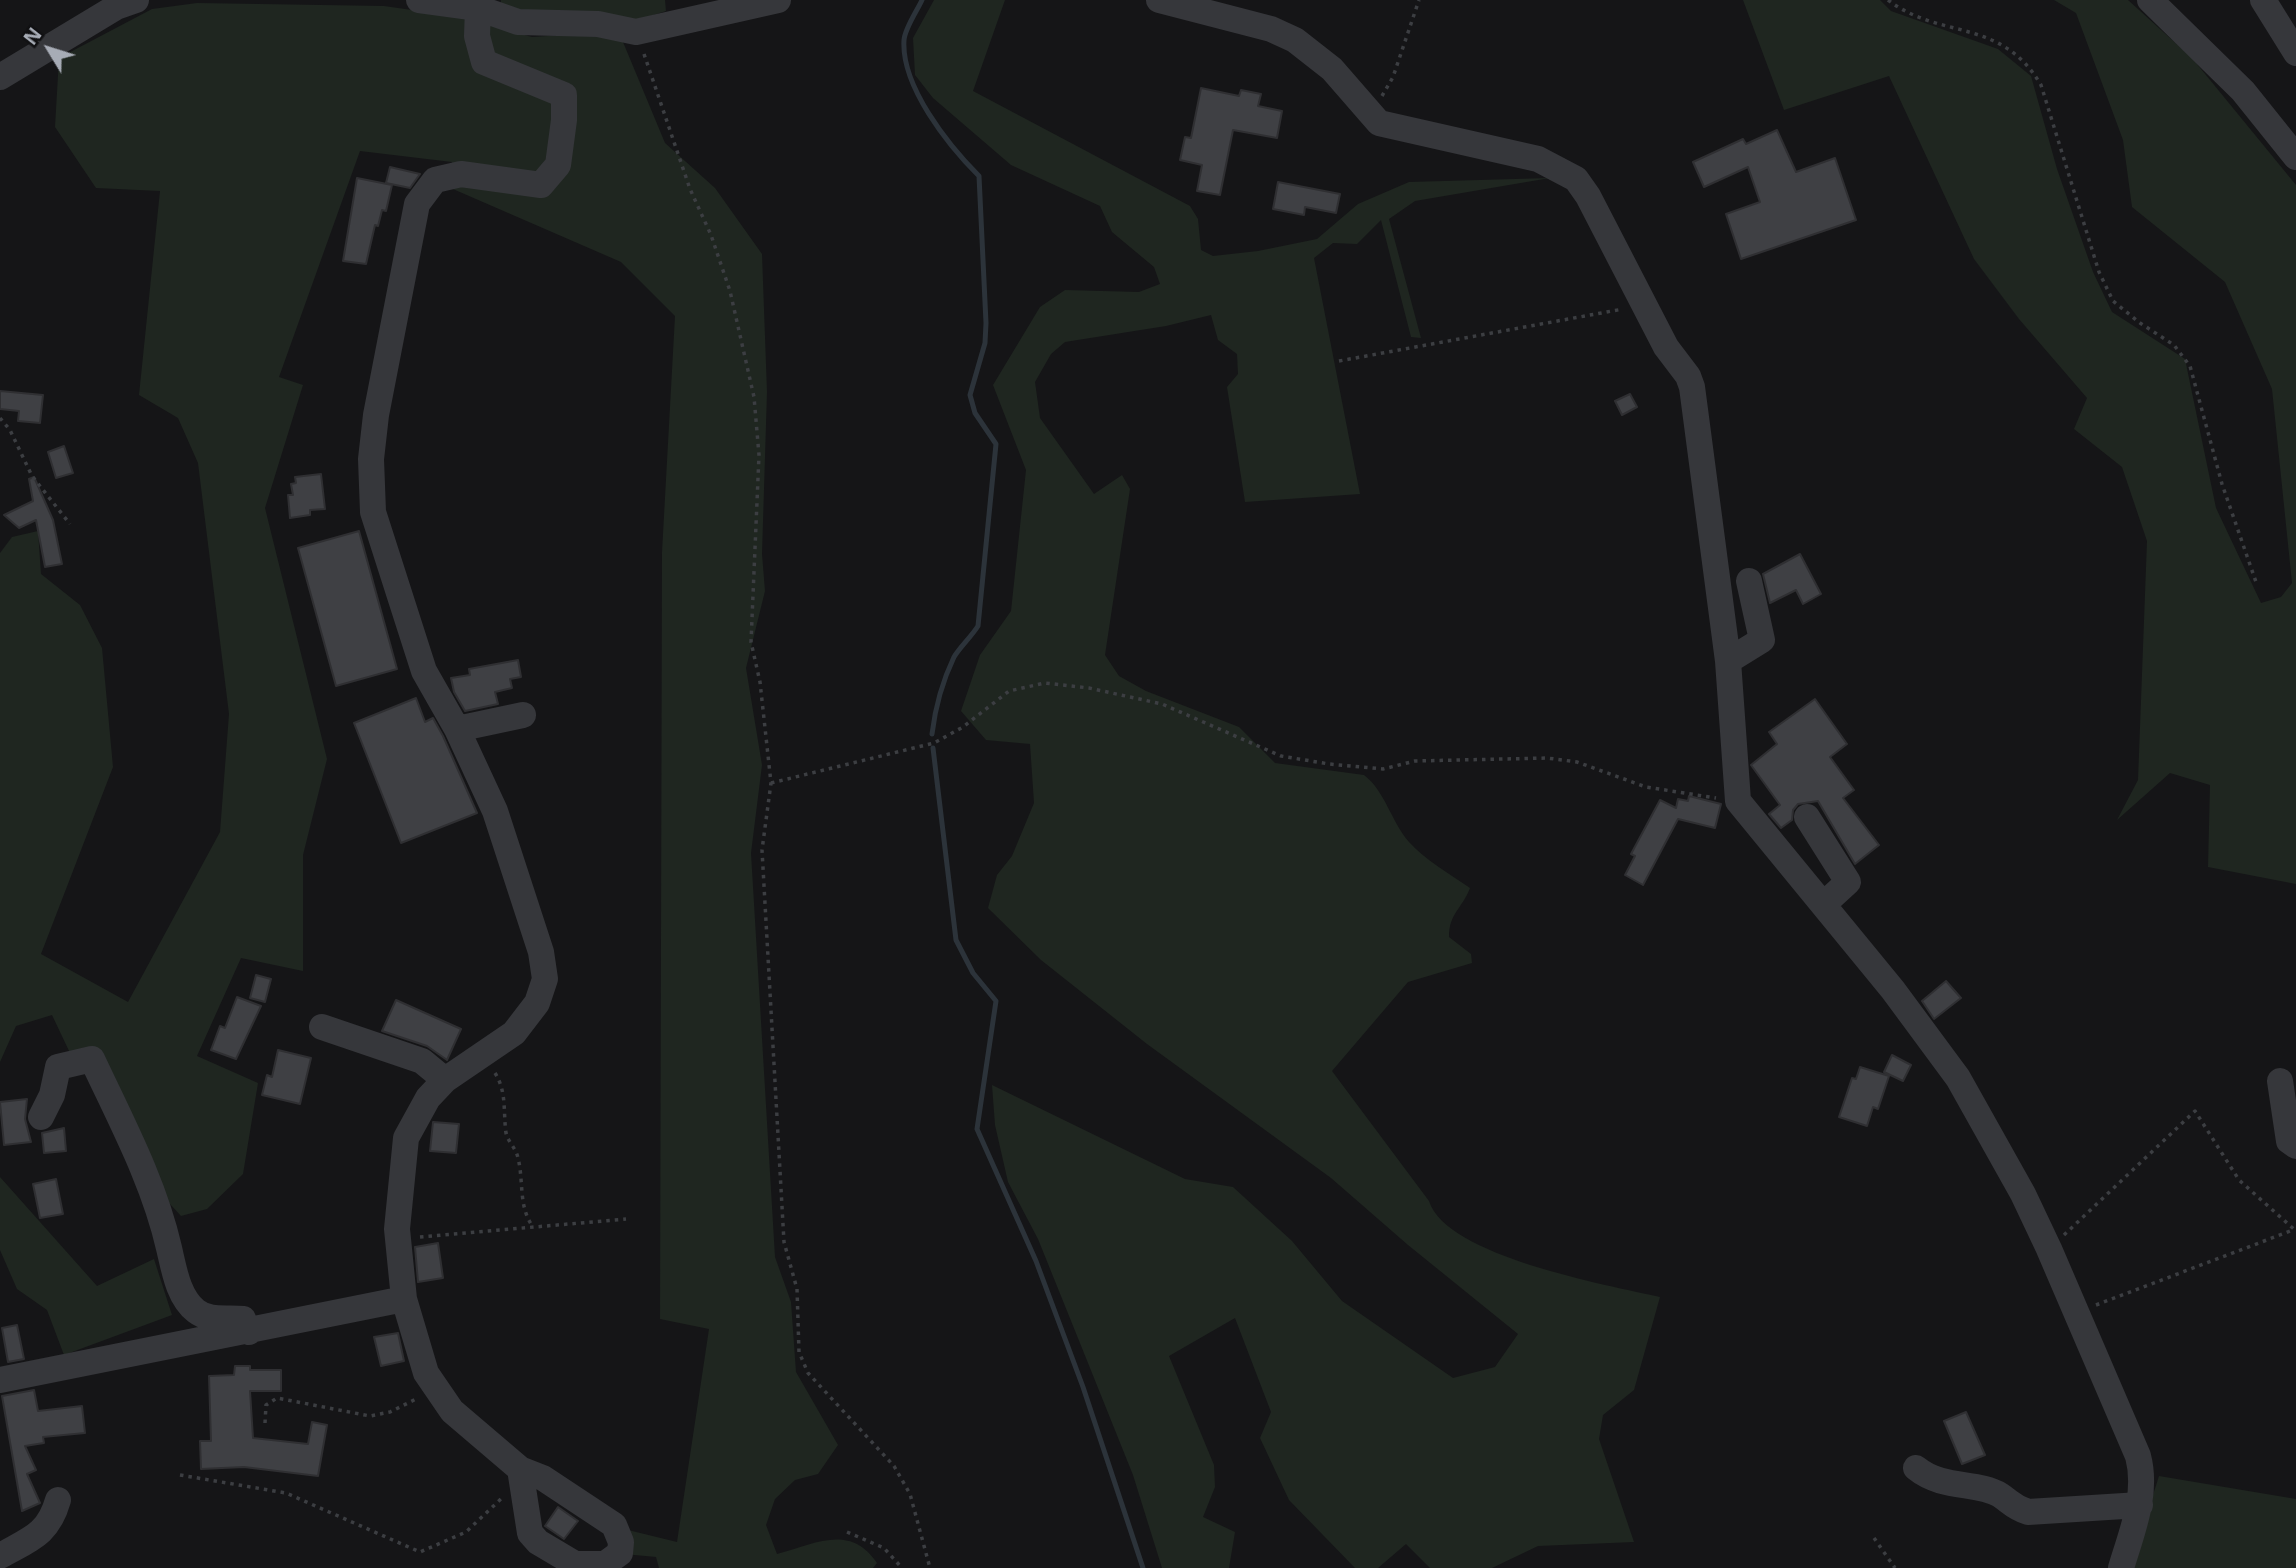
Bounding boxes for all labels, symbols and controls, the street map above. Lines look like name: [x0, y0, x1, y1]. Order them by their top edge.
north arrow: [14, 14, 84, 84]
text: N: [17, 22, 47, 50]

